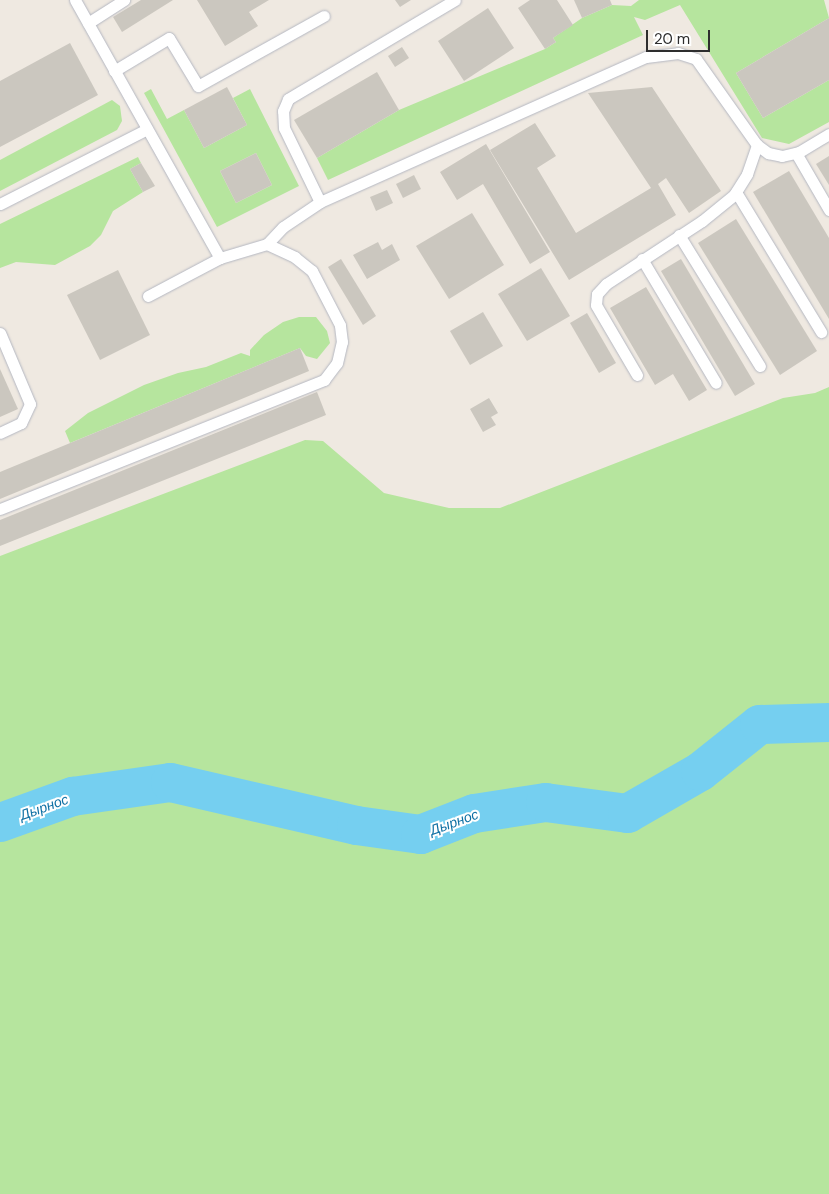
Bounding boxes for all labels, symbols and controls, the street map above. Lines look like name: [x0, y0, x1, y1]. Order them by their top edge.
scale bar: [649, 20, 713, 52]
text: 20 m: [654, 29, 690, 49]
water label: Дырнос: [17, 790, 71, 824]
water label: Дырнос: [427, 805, 481, 839]

